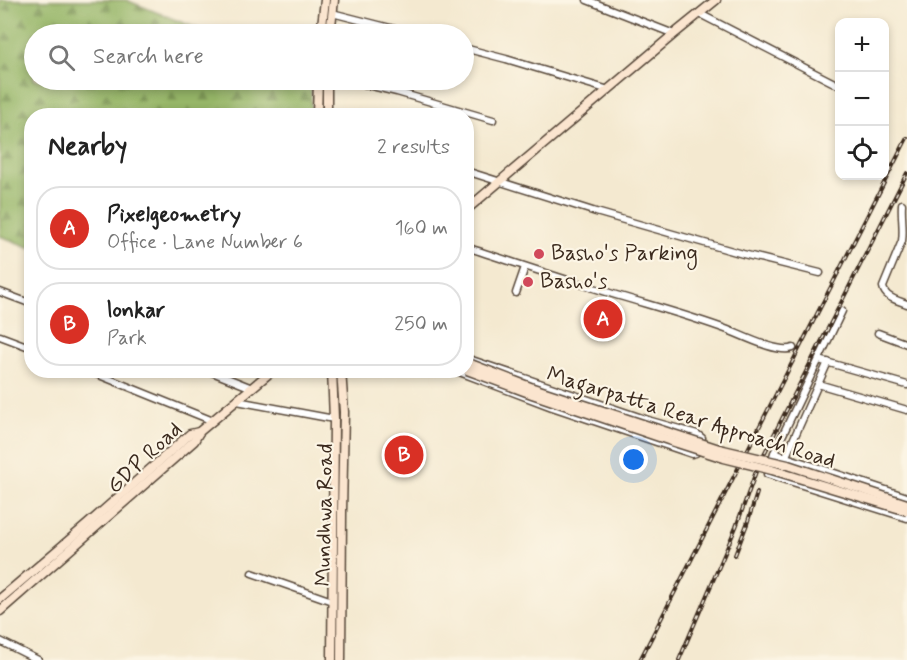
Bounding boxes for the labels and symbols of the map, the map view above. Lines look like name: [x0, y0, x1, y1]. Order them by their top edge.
place label: Basho's Parking: [551, 240, 698, 271]
marker: Basho's Parking: [532, 247, 546, 261]
place label: Basho's: [540, 268, 608, 296]
marker: Basho's: [521, 275, 535, 289]
pin: A: [584, 296, 622, 342]
street label: Magarpatta Rear Approach Road: [542, 361, 839, 478]
street label: GDP Road: [101, 416, 189, 500]
pin: B: [384, 432, 424, 478]
street label: Mundhwa Road: [310, 443, 340, 587]
your location: [619, 445, 648, 474]

